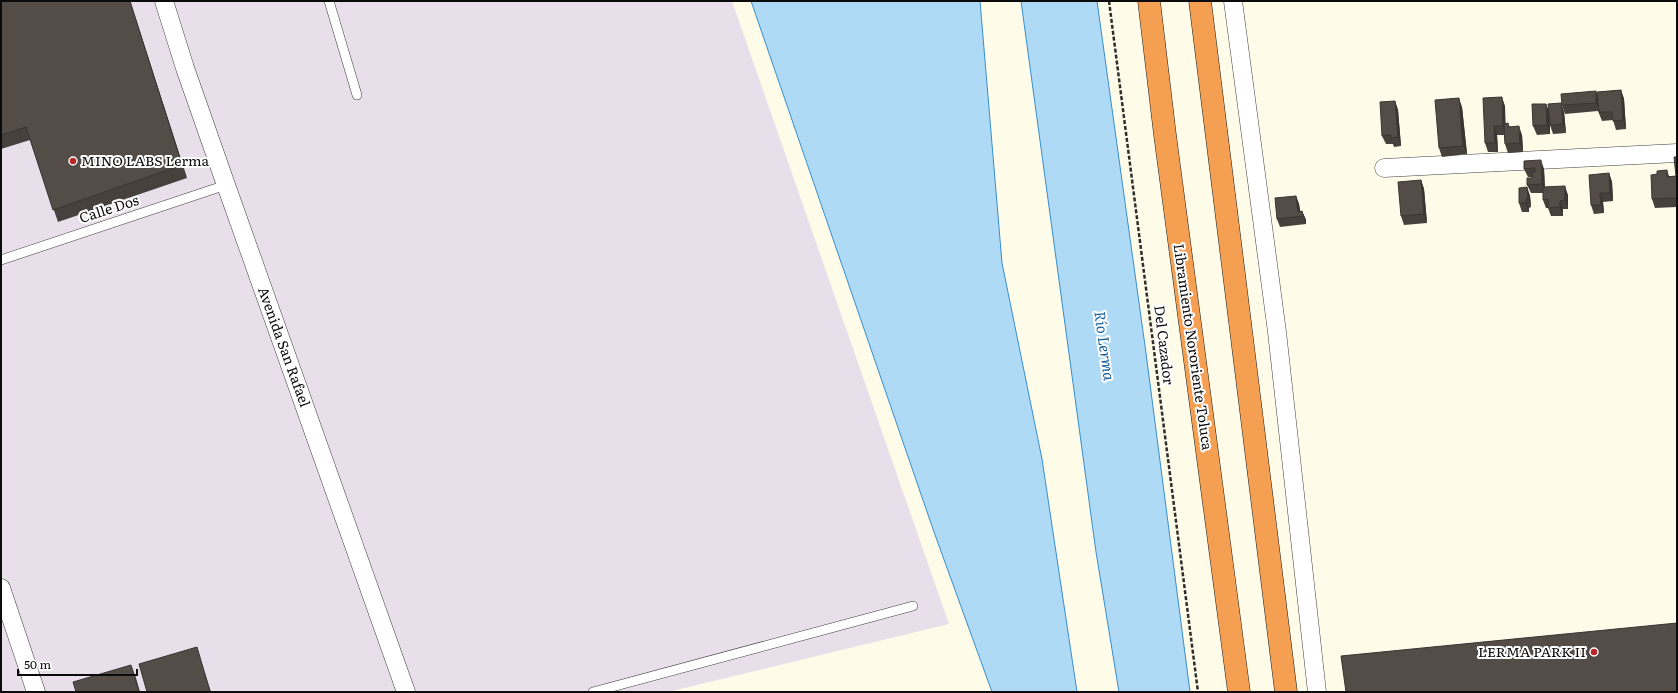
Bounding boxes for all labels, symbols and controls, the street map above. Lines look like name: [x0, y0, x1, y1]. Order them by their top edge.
place label: MINO LABS Lerma: [81, 150, 210, 170]
marker: MINO LABS Lerma: [68, 156, 78, 166]
street label: Calle Dos: [76, 189, 141, 227]
street label: Libramiento Nororiente Toluca: [1170, 242, 1218, 452]
street label: Avenida San Rafael: [254, 284, 316, 410]
street label: Del Cazador: [1150, 304, 1180, 386]
water label: Río Lerma: [1089, 310, 1122, 382]
place label: LERMA PARK II: [1478, 641, 1586, 661]
marker: LERMA PARK II: [1589, 647, 1599, 657]
scale bar: [18, 651, 137, 677]
text: 50 m: [24, 655, 51, 673]

